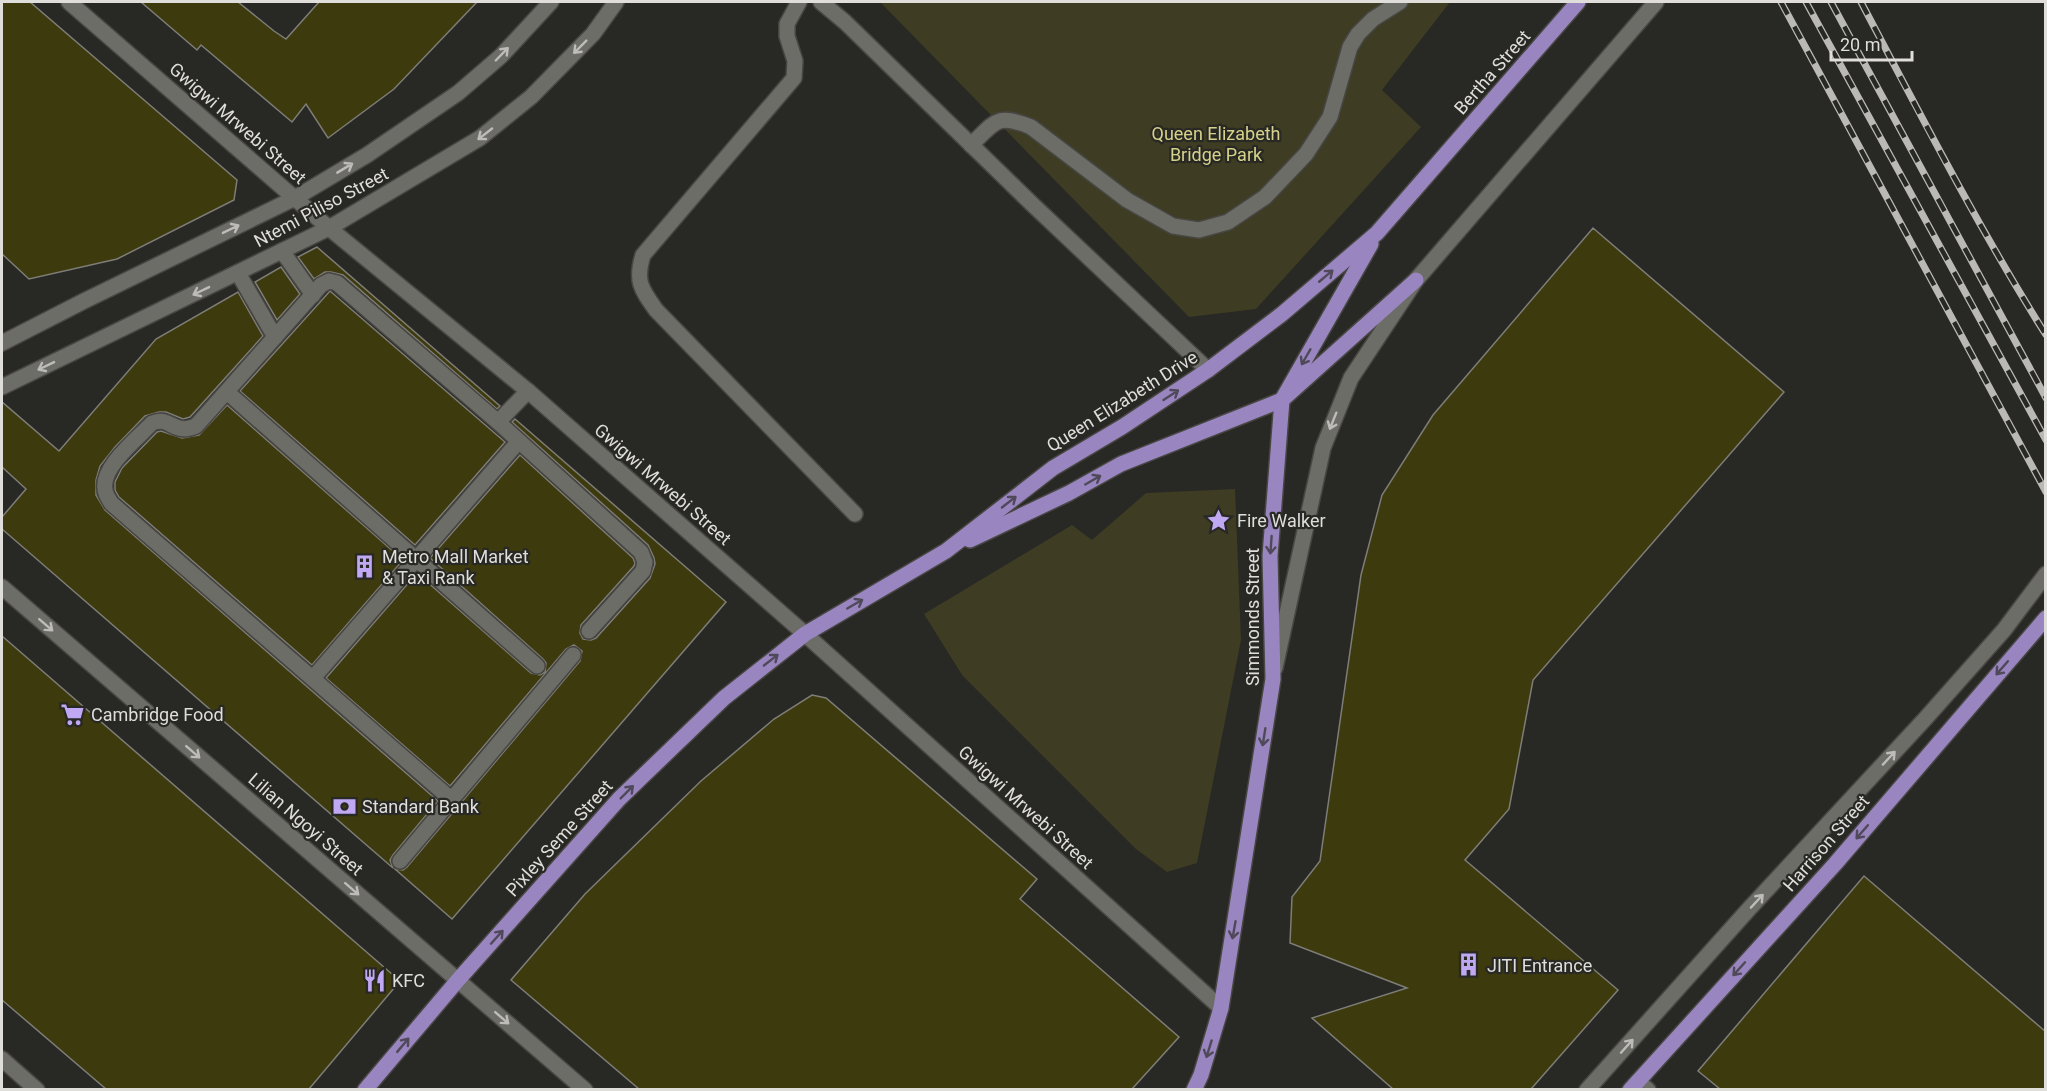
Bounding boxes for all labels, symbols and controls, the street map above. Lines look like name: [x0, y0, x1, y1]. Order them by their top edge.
scale bar: [1831, 24, 1912, 62]
street label: Bertha Street: [1450, 25, 1534, 118]
text: 20 m: [1840, 34, 1880, 55]
one-way arrow: [573, 40, 587, 55]
one-way arrow: [495, 46, 510, 61]
street label: Gwigwi Mrwebi Street: [165, 58, 311, 188]
park label: Queen Elizabeth Bridge Park: [1152, 123, 1280, 165]
one-way arrow: [478, 127, 494, 140]
one-way arrow: [336, 161, 353, 173]
street label: Ntemi Piliso Street: [250, 163, 392, 251]
one-way arrow: [221, 223, 239, 235]
one-way arrow: [1318, 270, 1334, 283]
one-way arrow: [192, 285, 210, 297]
street label: Queen Elizabeth Drive: [1043, 346, 1201, 456]
one-way arrow: [1300, 348, 1312, 365]
one-way arrow: [37, 361, 55, 373]
one-way arrow: [1162, 388, 1179, 400]
one-way arrow: [1327, 411, 1338, 429]
street label: Gwigwi Mrwebi Street: [590, 419, 736, 549]
one-way arrow: [1084, 473, 1101, 485]
one-way arrow: [1001, 496, 1017, 509]
place icon: Fire Walker: [1206, 507, 1232, 533]
place label: Fire Walker: [1237, 510, 1326, 531]
one-way arrow: [1265, 535, 1276, 555]
place label: Metro Mall Market & Taxi Rank: [382, 546, 529, 588]
street label: Simmonds Street: [1242, 548, 1263, 686]
building icon: Metro Mall Market & Taxi Rank: [351, 553, 377, 579]
one-way arrow: [846, 598, 863, 610]
one-way arrow: [38, 618, 53, 632]
one-way arrow: [763, 654, 779, 667]
one-way arrow: [1996, 660, 2009, 676]
supermarket icon: Cambridge Food: [60, 701, 86, 727]
place label: Cambridge Food: [91, 704, 224, 725]
one-way arrow: [1259, 727, 1270, 747]
street label: Gwigwi Mrwebi Street: [954, 741, 1098, 873]
one-way arrow: [185, 745, 201, 759]
one-way arrow: [1882, 750, 1896, 765]
street label: Lilian Ngoyi Street: [244, 769, 368, 880]
street label: Pixley Seme Street: [501, 776, 617, 900]
one-way arrow: [620, 784, 634, 799]
street label: Harrison Street: [1778, 790, 1874, 895]
bank icon: Standard Bank: [331, 793, 357, 819]
place label: Standard Bank: [362, 796, 480, 817]
one-way arrow: [1855, 824, 1869, 839]
one-way arrow: [344, 883, 360, 896]
one-way arrow: [1750, 893, 1764, 908]
one-way arrow: [1228, 919, 1239, 939]
one-way arrow: [490, 929, 504, 944]
building icon: JITI Entrance: [1456, 952, 1482, 978]
place label: JITI Entrance: [1487, 955, 1592, 976]
one-way arrow: [1732, 961, 1746, 976]
restaurant icon: KFC: [361, 967, 387, 993]
place label: KFC: [392, 970, 425, 991]
one-way arrow: [494, 1011, 509, 1025]
one-way arrow: [396, 1038, 410, 1053]
one-way arrow: [1203, 1039, 1214, 1058]
one-way arrow: [1620, 1039, 1634, 1054]

